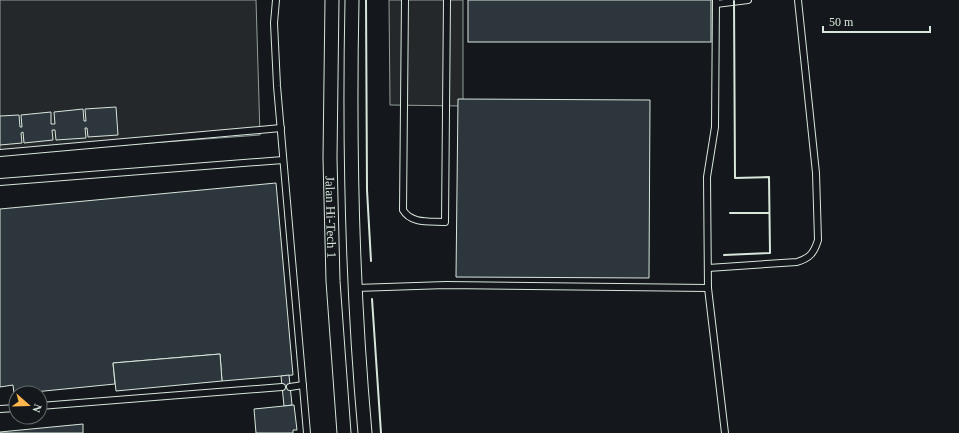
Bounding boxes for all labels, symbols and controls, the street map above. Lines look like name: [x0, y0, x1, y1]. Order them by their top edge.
scale bar: [823, 8, 930, 34]
text: 50 m: [829, 15, 854, 29]
street label: Jalan Hi-Tech 1: [323, 176, 340, 258]
north arrow: [8, 385, 48, 425]
text: N: [30, 403, 44, 414]

